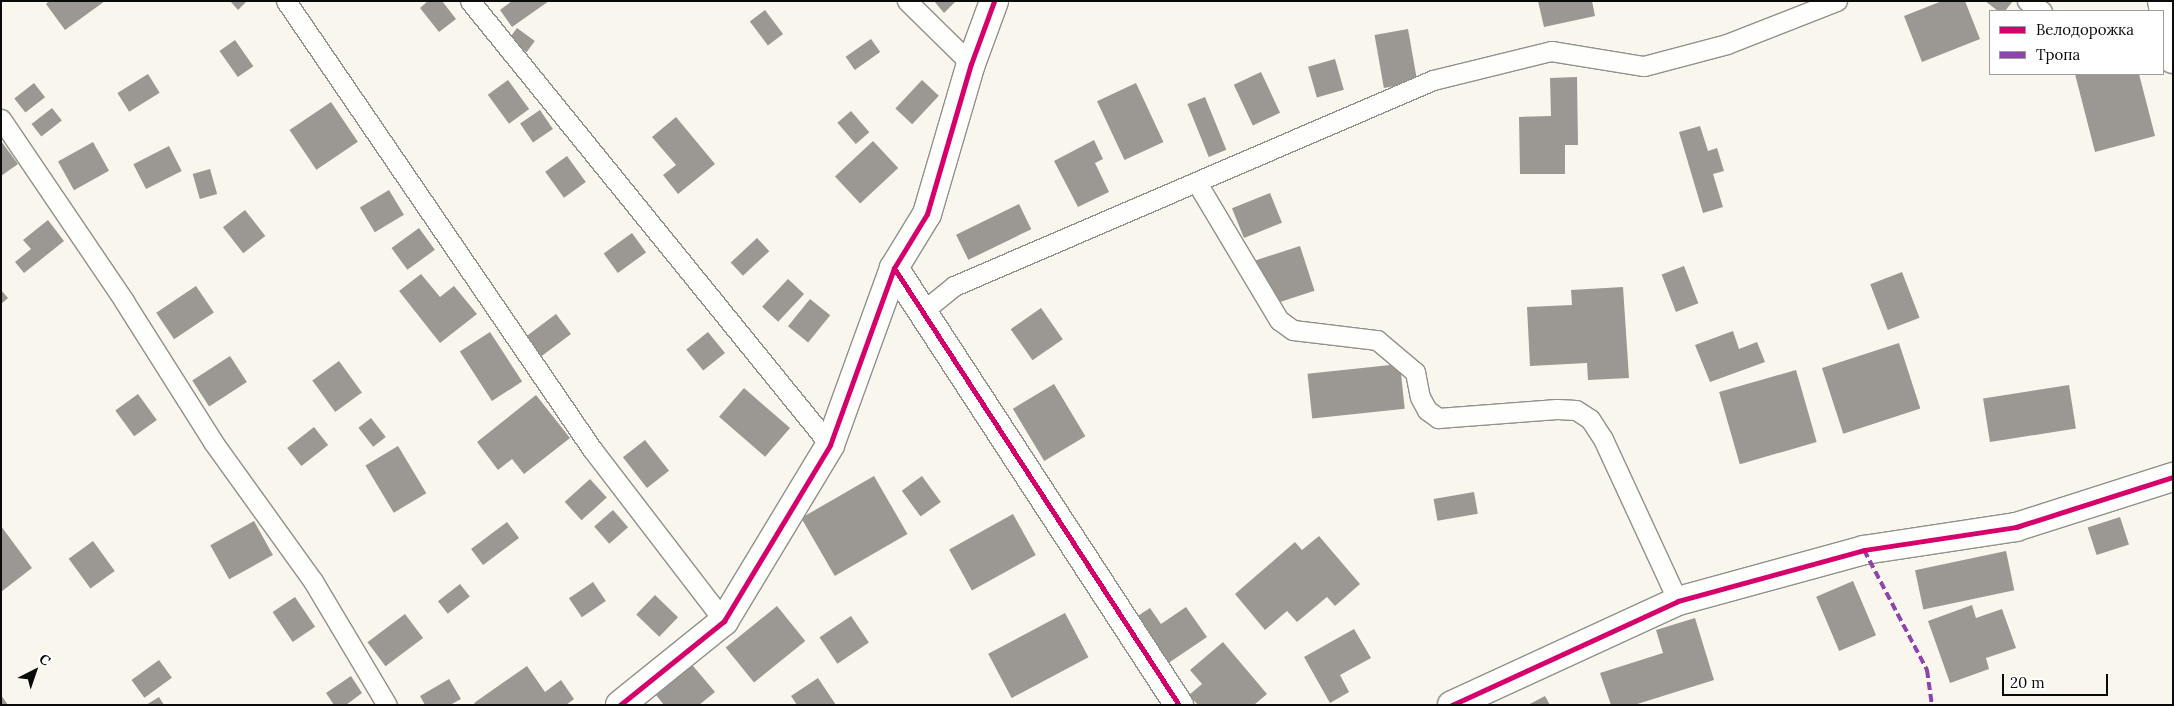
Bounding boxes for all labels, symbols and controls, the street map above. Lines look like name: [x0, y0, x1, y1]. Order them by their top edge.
legend: [1989, 10, 2164, 75]
text: Велодорожка: [2036, 20, 2134, 39]
text: Тропа: [2036, 45, 2080, 64]
north arrow: [10, 646, 60, 696]
text: С: [35, 650, 54, 670]
scale bar: [2004, 664, 2110, 696]
text: 20 m: [2010, 673, 2045, 692]

